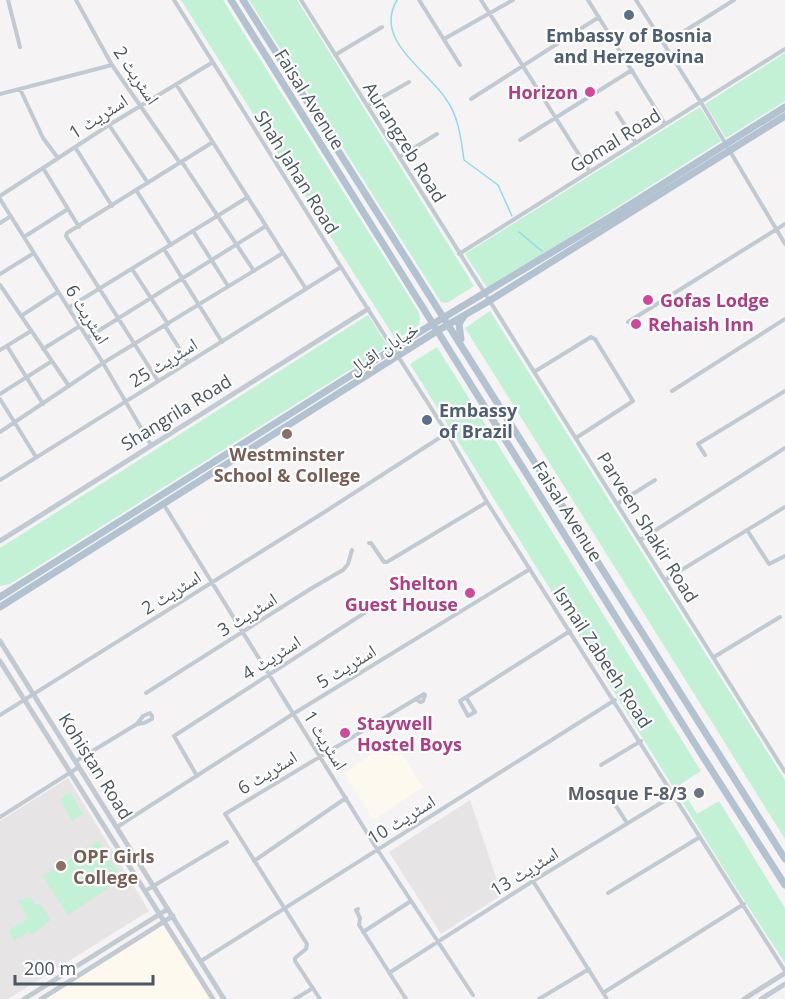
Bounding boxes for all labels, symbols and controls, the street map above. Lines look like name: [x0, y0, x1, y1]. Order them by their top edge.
marker: Embassy of Bosnia and Herzegovina: [622, 8, 636, 22]
place label: Embassy of Bosnia and Herzegovina: [546, 23, 712, 68]
street label: اسٹریٹ 2: [109, 41, 165, 109]
street label: Faisal Avenue: [270, 44, 350, 154]
street label: Aurangzeb Road: [358, 77, 452, 207]
place label: Horizon: [508, 80, 578, 104]
marker: Horizon: [583, 85, 597, 99]
street label: اسٹریٹ 1: [64, 88, 132, 144]
street label: Gomal Road: [565, 103, 665, 177]
street label: Shah Jahan Road: [249, 106, 345, 238]
street label: اسٹریٹ 6: [60, 280, 116, 348]
place label: Gofas Lodge: [660, 288, 769, 312]
marker: Gofas Lodge: [641, 293, 655, 307]
place label: Rehaish Inn: [648, 312, 754, 336]
street label: خیابان اقبال: [343, 316, 423, 380]
marker: Rehaish Inn: [629, 317, 643, 331]
street label: اسٹریٹ 25: [124, 332, 202, 392]
street label: Shangrila Road: [116, 368, 236, 456]
place label: Embassy of Brazil: [439, 398, 518, 443]
marker: Embassy of Brazil: [420, 413, 434, 427]
marker: Westminster School & College: [280, 427, 294, 441]
place label: Westminster School & College: [214, 442, 360, 487]
street label: Parveen Shakir Road: [592, 447, 704, 607]
street label: Faisal Avenue: [528, 456, 608, 566]
street label: اسٹریٹ 2: [137, 564, 205, 620]
place label: Shelton Guest House: [345, 571, 458, 616]
street label: Ismail Zabeeh Road: [548, 582, 658, 732]
street label: اسٹریٹ 3: [213, 586, 281, 642]
marker: Shelton Guest House: [463, 586, 477, 600]
street label: اسٹریٹ 4: [237, 629, 305, 685]
street label: اسٹریٹ 5: [312, 638, 380, 694]
street label: اسٹریٹ 1: [298, 706, 354, 774]
street label: Kohistan Road: [54, 708, 138, 824]
place label: Staywell Hostel Boys: [357, 711, 462, 756]
marker: Staywell Hostel Boys: [338, 726, 352, 740]
street label: اسٹریٹ 6: [233, 744, 301, 800]
place label: Mosque F-8/3: [568, 781, 687, 805]
marker: Mosque F-8/3: [692, 786, 706, 800]
street label: اسٹریٹ 10: [362, 789, 440, 849]
street label: اسٹریٹ 13: [485, 841, 563, 901]
place label: OPF Girls College: [73, 844, 154, 889]
marker: OPF Girls College: [54, 859, 68, 873]
scale bar: [15, 948, 153, 986]
text: 200 m: [24, 956, 76, 980]

